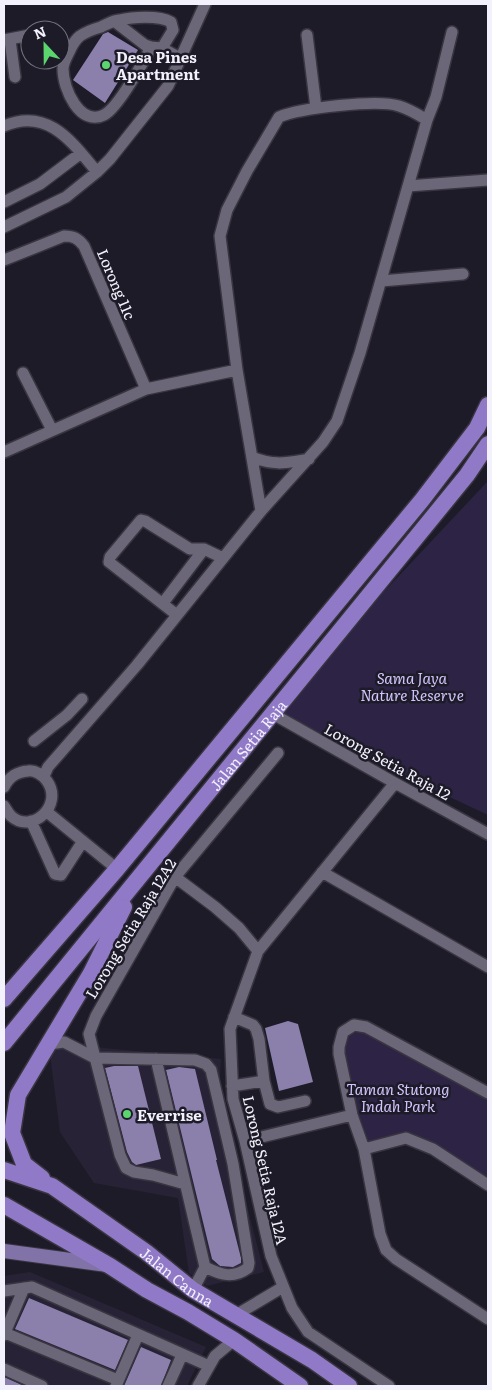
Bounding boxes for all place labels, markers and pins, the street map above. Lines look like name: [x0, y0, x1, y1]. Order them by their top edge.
place label: Desa Pines Apartment: [116, 45, 200, 85]
marker: Desa Pines Apartment: [100, 59, 112, 71]
place label: Everrise: [137, 1103, 202, 1126]
marker: Everrise: [121, 1108, 133, 1120]

